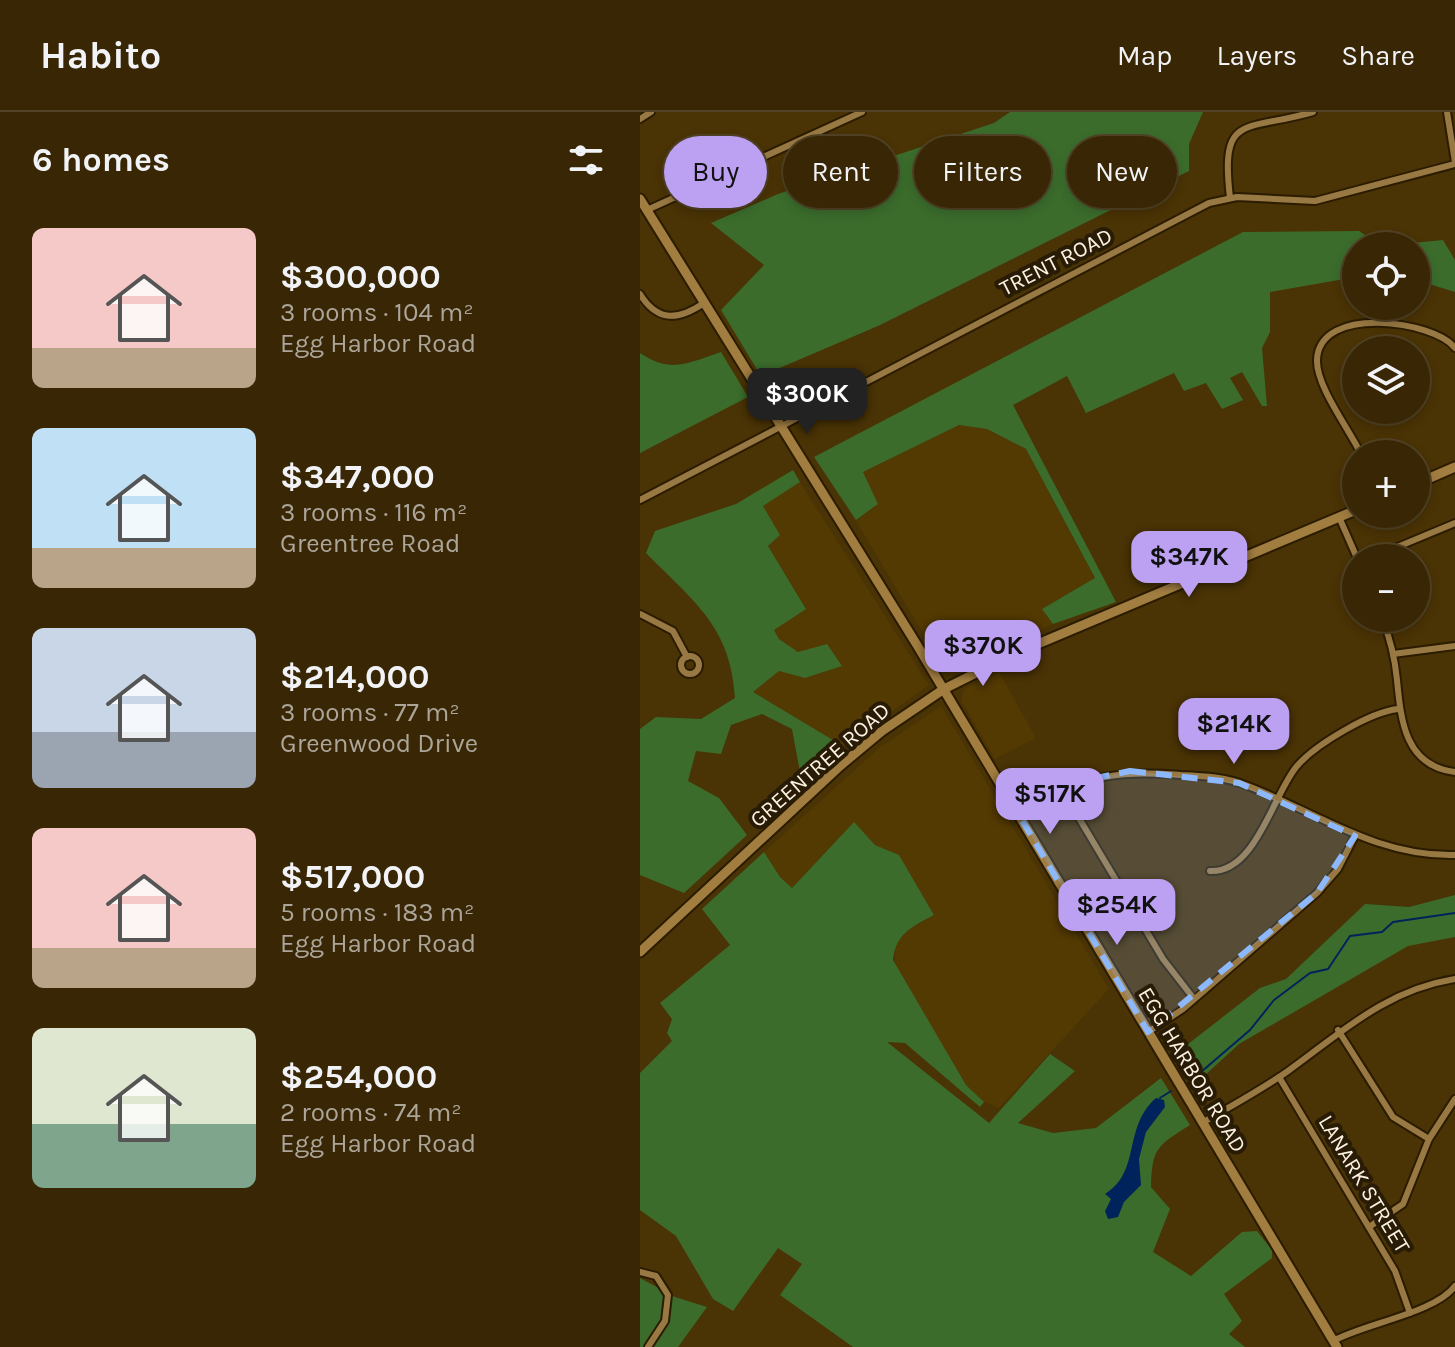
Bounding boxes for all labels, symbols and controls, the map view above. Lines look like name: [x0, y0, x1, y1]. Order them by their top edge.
text: Habito: [40, 33, 161, 78]
text: Map: [1117, 39, 1172, 72]
text: Layers: [1216, 39, 1297, 72]
text: Share: [1341, 39, 1415, 72]
chip: Buy: [664, 136, 767, 208]
chip: Rent: [783, 136, 898, 208]
chip: Filters: [914, 136, 1051, 208]
chip: New: [1067, 136, 1177, 208]
icon: filters: [564, 138, 608, 182]
text: 6 homes: [32, 140, 170, 180]
street label: TRENT ROAD: [995, 223, 1117, 301]
map controls: [1342, 232, 1430, 632]
button: locate: [1342, 232, 1430, 320]
text: $300,000: [280, 257, 441, 297]
icon: home: [96, 260, 192, 356]
text: 3 rooms · 104 m²: [280, 297, 474, 328]
text: Egg Harbor Road: [280, 328, 476, 359]
button: layers: [1342, 336, 1430, 424]
pin: $300K: [751, 368, 863, 436]
text: $300K: [765, 378, 849, 409]
button: +: [1342, 440, 1430, 528]
text: $347,000: [280, 457, 435, 497]
icon: home: [96, 460, 192, 556]
text: 3 rooms · 116 m²: [280, 497, 467, 528]
text: Greentree Road: [280, 528, 460, 559]
pin: $347K: [1133, 531, 1245, 599]
text: $347K: [1149, 541, 1229, 572]
button: −: [1342, 544, 1430, 632]
pin: $370K: [927, 620, 1039, 688]
text: $370K: [943, 630, 1023, 661]
text: $214,000: [280, 657, 429, 697]
icon: home: [96, 660, 192, 756]
text: 3 rooms · 77 m²: [280, 697, 460, 728]
street label: GREENTREE ROAD: [745, 697, 895, 833]
pin: $214K: [1178, 698, 1290, 766]
text: $214K: [1196, 708, 1272, 739]
text: Greenwood Drive: [280, 728, 478, 759]
pin: $517K: [994, 768, 1106, 836]
text: $517K: [1014, 778, 1086, 809]
text: $517,000: [280, 857, 425, 897]
icon: home: [96, 860, 192, 956]
pin: $254K: [1061, 879, 1173, 947]
text: $254K: [1076, 889, 1158, 920]
text: 5 rooms · 183 m²: [280, 897, 475, 928]
text: Egg Harbor Road: [280, 928, 476, 959]
street label: EGG HARBOR ROAD: [1132, 983, 1252, 1157]
text: $254,000: [280, 1057, 437, 1097]
icon: home: [96, 1060, 192, 1156]
text: 2 rooms · 74 m²: [280, 1097, 462, 1128]
street label: LANARK STREET: [1313, 1110, 1415, 1258]
text: Egg Harbor Road: [280, 1128, 476, 1159]

